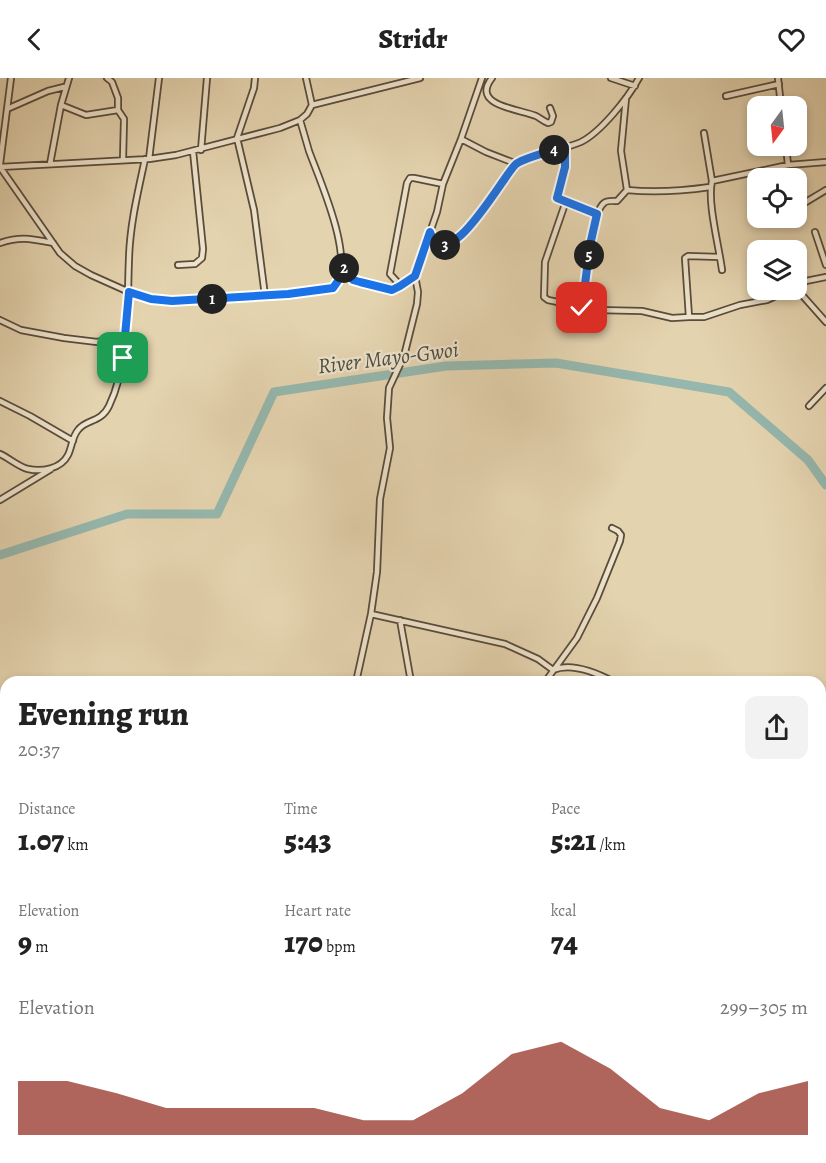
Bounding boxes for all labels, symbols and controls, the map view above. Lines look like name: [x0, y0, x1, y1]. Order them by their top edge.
text: Stridr: [378, 21, 448, 57]
icon: back: [18, 23, 51, 56]
icon: heart: [775, 23, 808, 56]
north arrow: [747, 96, 807, 156]
map controls: [747, 96, 807, 300]
pin: 4: [539, 135, 569, 165]
text: 4: [550, 139, 558, 161]
button: locate: [747, 168, 807, 228]
pin: 3: [430, 230, 460, 260]
text: 3: [442, 234, 448, 256]
pin: 5: [574, 240, 604, 270]
button: layers: [747, 240, 807, 300]
text: 5: [586, 244, 592, 266]
pin: 2: [329, 253, 359, 283]
text: 2: [340, 257, 348, 279]
pin: [556, 282, 607, 333]
pin: 1: [197, 284, 227, 314]
text: 1: [209, 288, 215, 310]
icon: check: [565, 291, 598, 324]
pin: [97, 332, 148, 383]
water label: River Mayo-Gwoi: [316, 334, 460, 382]
icon: arrive: [106, 341, 139, 374]
text: Evening run: [18, 691, 189, 736]
button: share: [745, 696, 808, 759]
text: 20:37: [18, 736, 60, 763]
text: Distance: [18, 798, 75, 820]
text: Time: [284, 798, 318, 820]
text: Pace: [551, 798, 580, 820]
text: 1.07: [18, 820, 64, 860]
text: 5:43: [284, 820, 332, 860]
text: 5:21: [551, 820, 596, 860]
text: km: [64, 834, 89, 856]
text: /km: [596, 834, 626, 856]
text: Elevation: [18, 900, 79, 922]
text: Heart rate: [284, 900, 351, 922]
text: kcal: [551, 900, 576, 922]
text: 9: [18, 922, 32, 962]
text: 170: [284, 922, 323, 962]
text: 74: [551, 922, 578, 962]
text: m: [32, 936, 49, 958]
text: bpm: [323, 936, 356, 958]
text: Elevation: [18, 994, 95, 1021]
text: 299–305 m: [720, 994, 808, 1021]

